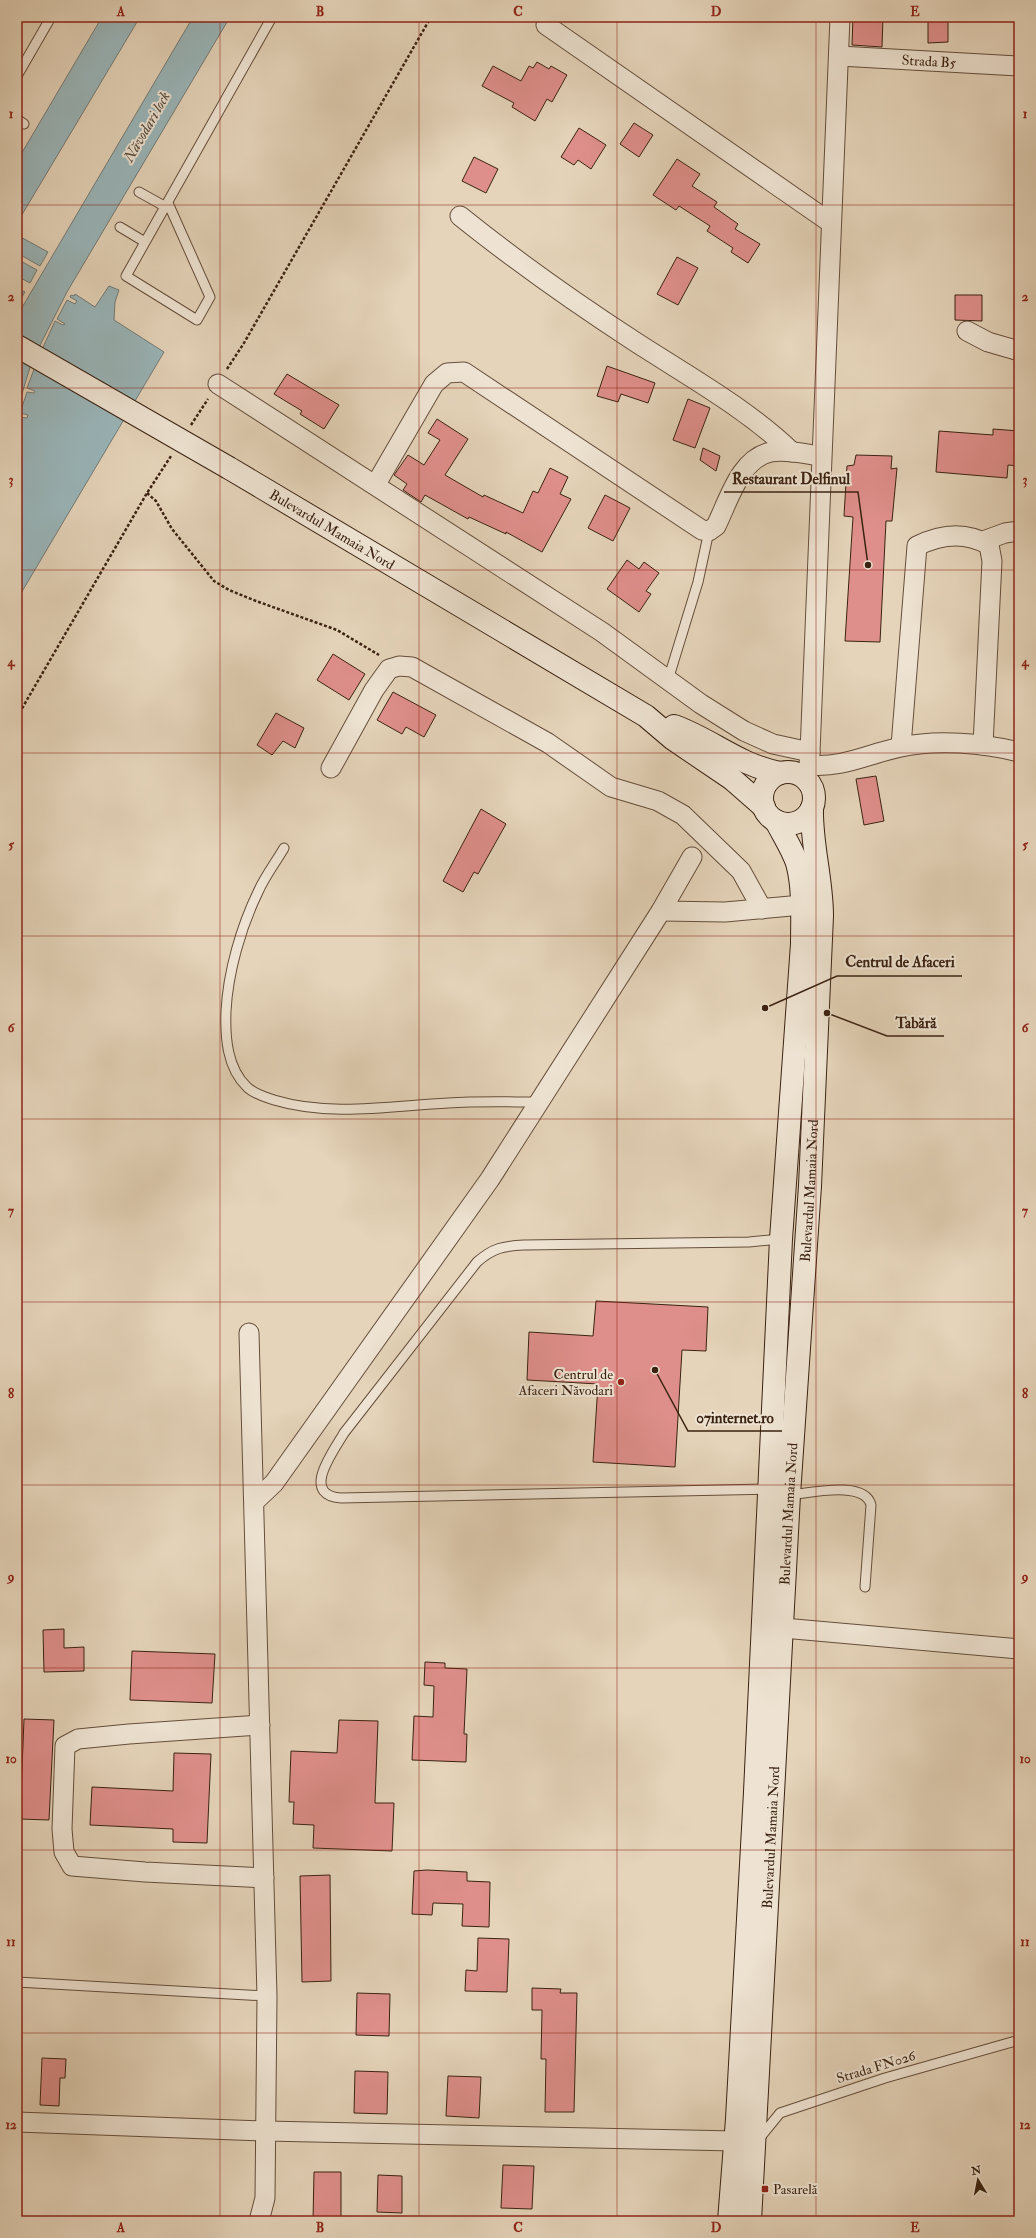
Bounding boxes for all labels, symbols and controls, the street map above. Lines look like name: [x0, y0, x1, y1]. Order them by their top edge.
text: A: [116, 4, 126, 20]
text: B: [316, 4, 324, 20]
text: C: [513, 4, 523, 20]
text: D: [711, 4, 722, 20]
text: E: [910, 4, 920, 20]
street label: Strada B5: [901, 51, 957, 71]
water label: Năvodari lock: [119, 88, 175, 166]
text: 1: [9, 106, 14, 122]
text: 1: [1023, 106, 1028, 122]
text: 2: [8, 289, 15, 305]
text: 2: [1022, 289, 1029, 305]
callout: Restaurant Delfinul: [724, 465, 858, 492]
text: Restaurant Delfinul: [732, 470, 850, 489]
text: 3: [9, 472, 14, 488]
text: 3: [1023, 472, 1028, 488]
street label: Bulevardul Mamaia Nord: [266, 486, 398, 573]
text: 4: [6, 654, 15, 670]
text: 4: [1020, 654, 1029, 670]
text: 5: [8, 837, 14, 853]
text: 5: [1022, 837, 1028, 853]
callout: Centrul de Afaceri: [837, 949, 962, 976]
text: Centrul de Afaceri: [845, 953, 955, 972]
callout: Tabără: [887, 1009, 944, 1036]
text: Tabără: [895, 1014, 937, 1033]
text: 6: [8, 1020, 16, 1036]
text: 6: [1022, 1020, 1030, 1036]
street label: Bulevardul Mamaia Nord: [796, 1119, 821, 1263]
text: 7: [8, 1203, 15, 1219]
text: 7: [1022, 1203, 1029, 1219]
place label: Centrul de Afaceri Năvodari: [517, 1366, 613, 1399]
marker: Centrul de Afaceri Năvodari: [616, 1377, 626, 1387]
text: 8: [8, 1386, 14, 1402]
text: 8: [1022, 1386, 1028, 1402]
callout: 07internet.ro: [688, 1404, 782, 1431]
text: 07internet.ro: [696, 1409, 775, 1428]
street label: Bulevardul Mamaia Nord: [776, 1442, 801, 1586]
text: 9: [6, 1569, 15, 1585]
text: 9: [1020, 1569, 1029, 1585]
text: 10: [5, 1751, 17, 1767]
text: 10: [1019, 1751, 1031, 1767]
street label: Bulevardul Mamaia Nord: [758, 1766, 783, 1909]
text: 11: [6, 1934, 16, 1950]
text: 11: [1020, 1934, 1030, 1950]
street label: Strada FN026: [835, 2047, 918, 2087]
text: 12: [5, 2117, 17, 2133]
text: 12: [1019, 2117, 1031, 2133]
north arrow: [958, 2160, 998, 2200]
text: N: [969, 2163, 983, 2178]
place label: Pasarelă: [773, 2181, 818, 2198]
marker: Pasarelă: [760, 2184, 770, 2194]
text: A: [116, 2220, 126, 2236]
text: B: [316, 2220, 324, 2236]
text: C: [513, 2220, 523, 2236]
text: D: [711, 2220, 722, 2236]
text: E: [910, 2220, 920, 2236]

